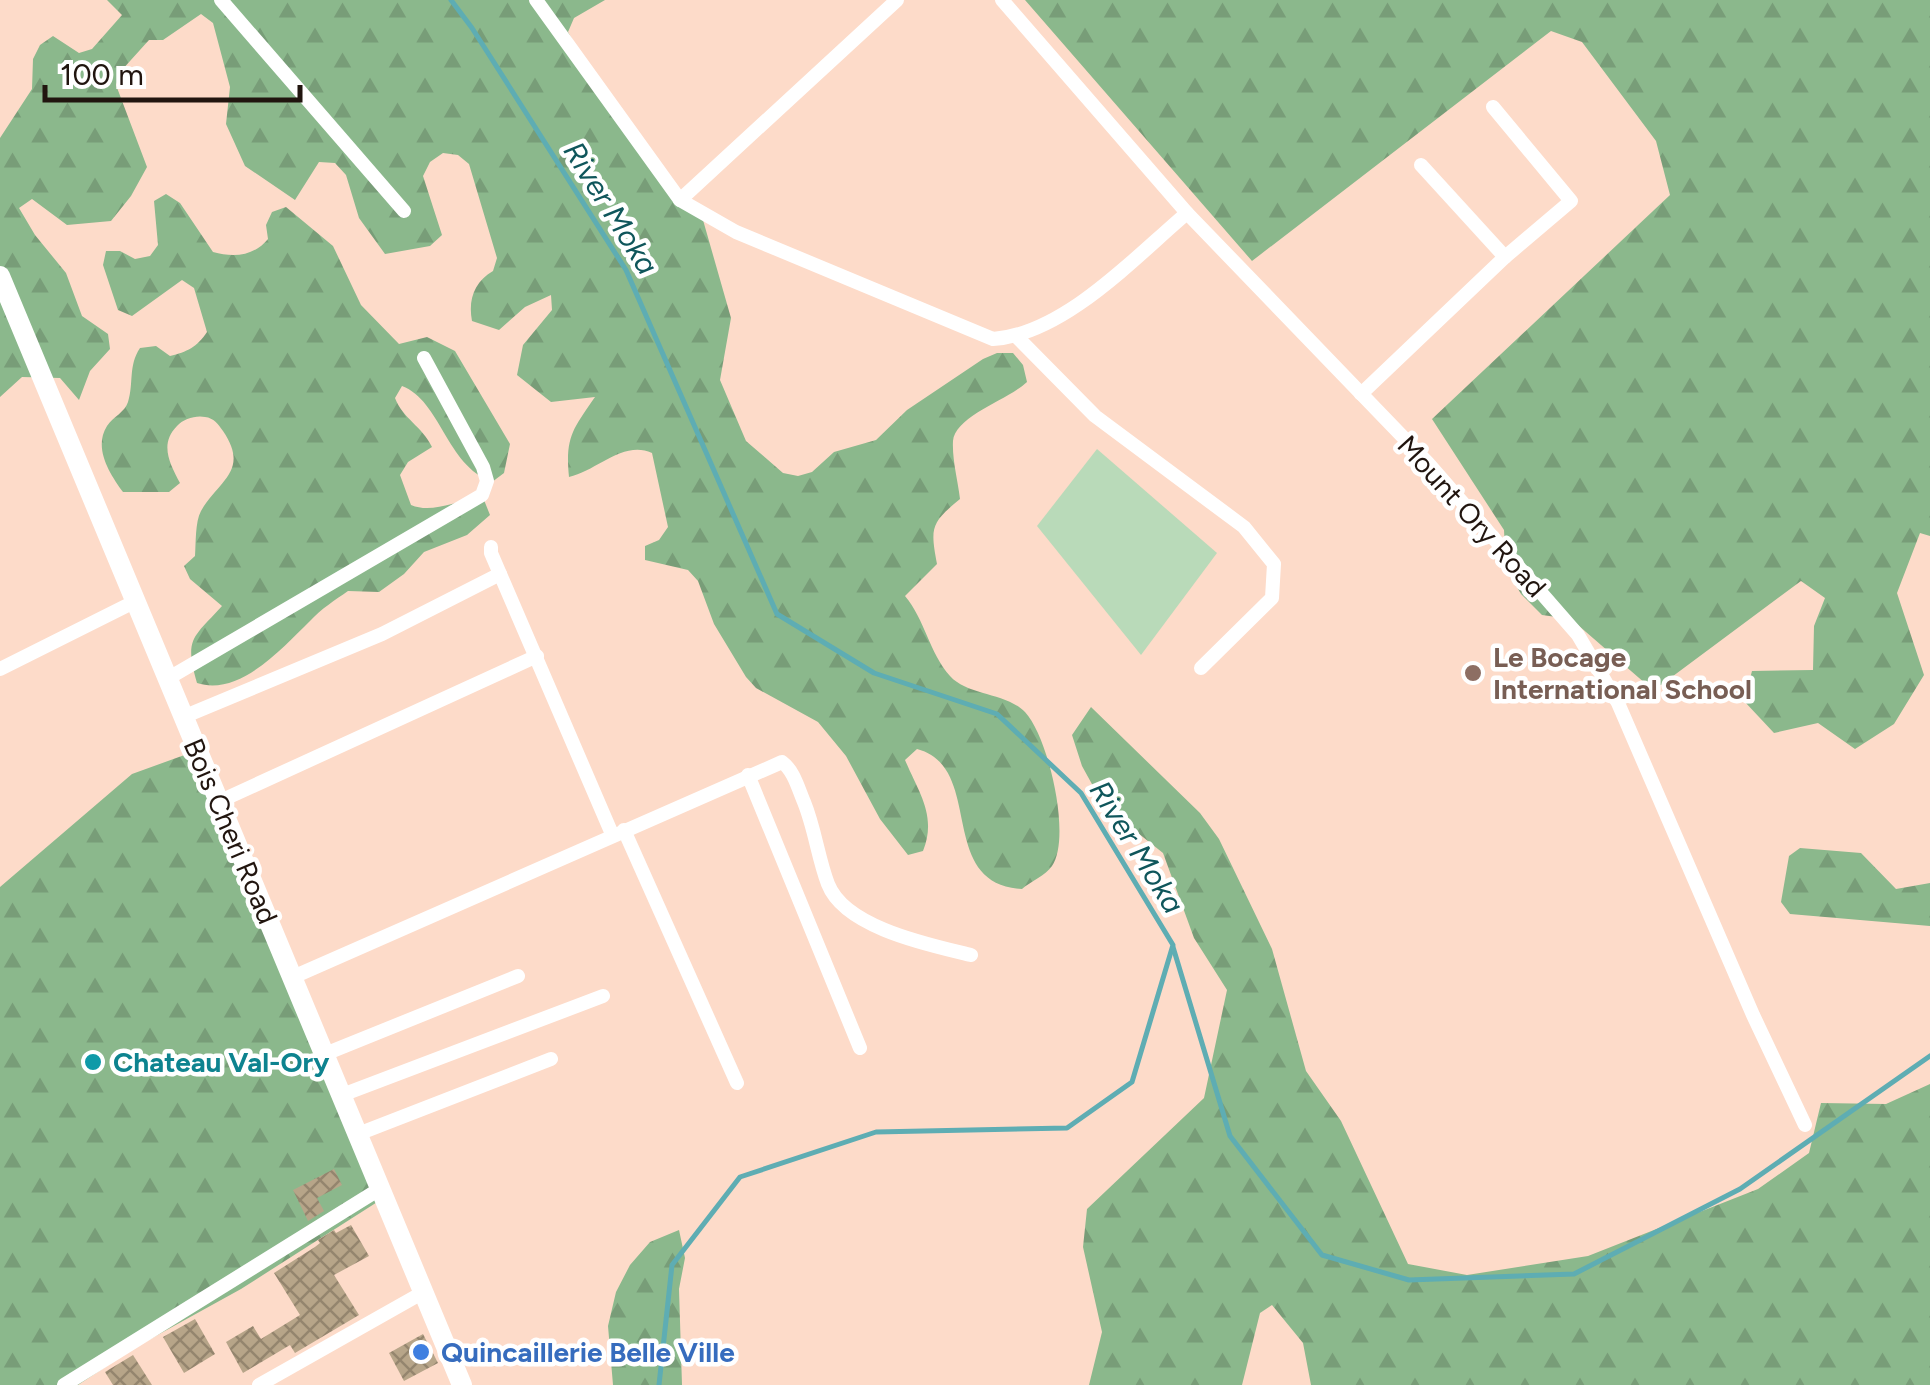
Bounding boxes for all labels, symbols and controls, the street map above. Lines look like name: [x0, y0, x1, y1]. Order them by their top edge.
scale bar: [45, 40, 300, 102]
text: 100 m: [60, 56, 144, 93]
water label: River Moka: [556, 135, 666, 281]
street label: Mount Ory Road: [1390, 428, 1554, 604]
place label: Le Bocage International School: [1493, 640, 1752, 706]
marker: Le Bocage International School: [1462, 662, 1484, 684]
street label: Bois Cheri Road: [177, 733, 285, 929]
water label: River Moka: [1082, 774, 1192, 920]
place label: Chateau Val-Ory: [113, 1045, 330, 1079]
marker: Chateau Val-Ory: [82, 1051, 104, 1073]
place label: Quincaillerie Belle Ville: [441, 1335, 735, 1369]
marker: Quincaillerie Belle Ville: [410, 1341, 432, 1363]

